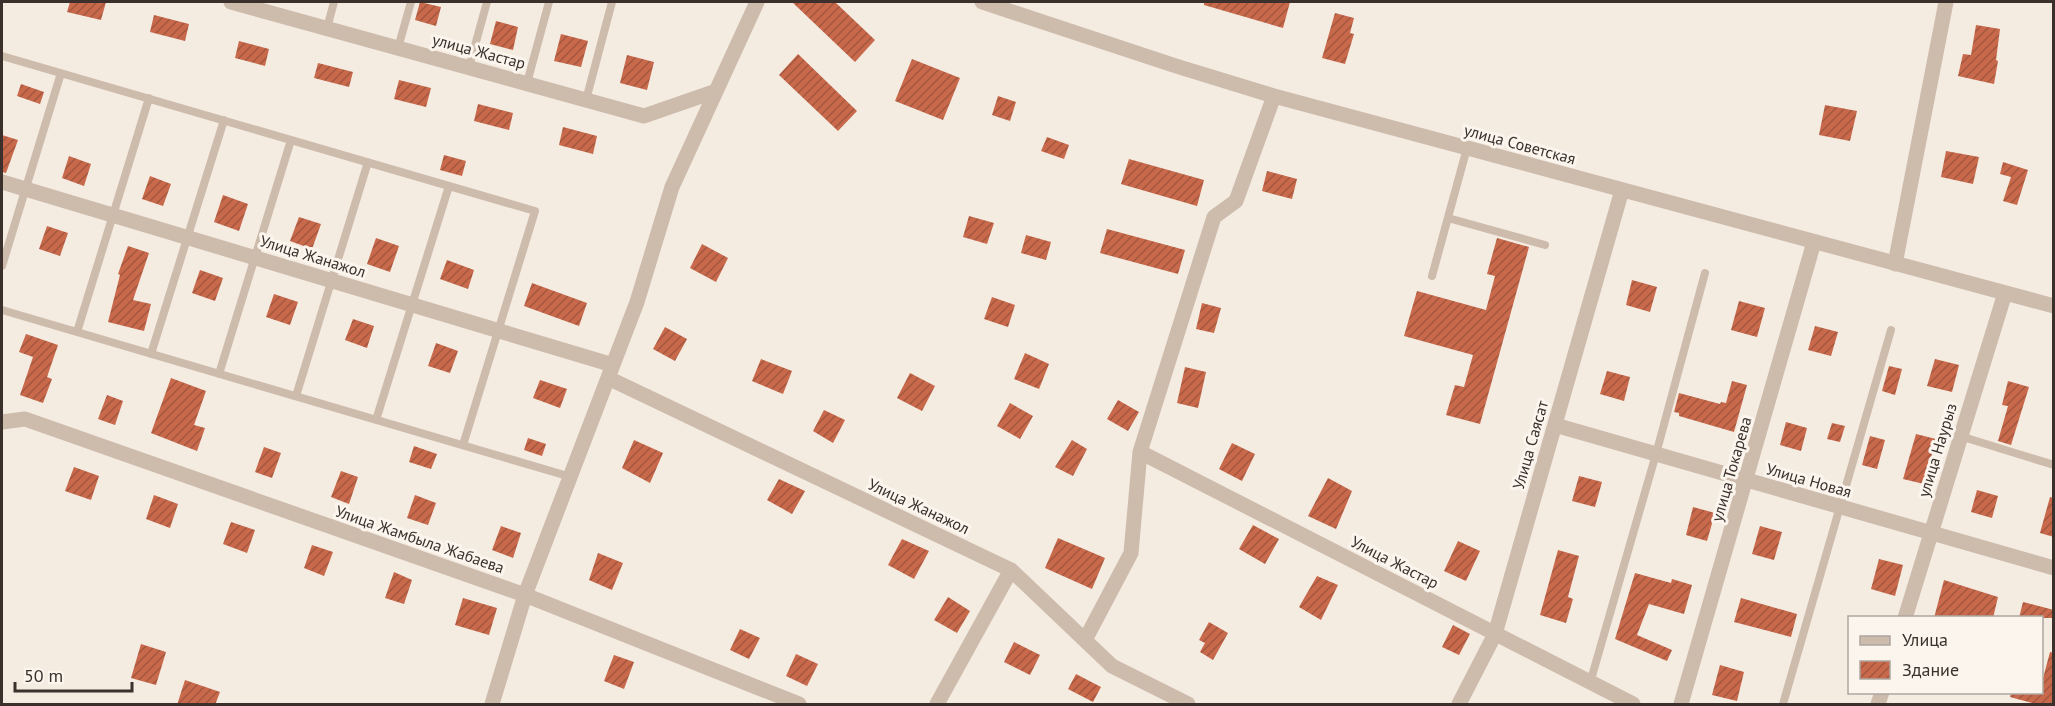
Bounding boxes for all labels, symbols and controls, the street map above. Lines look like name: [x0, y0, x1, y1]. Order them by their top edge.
street label: улица Жастар: [430, 29, 528, 73]
street label: улица Советская: [1462, 119, 1578, 169]
street label: Улица Жанажол: [258, 230, 368, 282]
street label: Улица Саясат: [1508, 398, 1552, 492]
street label: улица Наурыз: [1913, 400, 1961, 500]
street label: улица Токарева: [1706, 414, 1756, 524]
street label: Улица Новая: [1764, 458, 1854, 502]
street label: Улица Жанажол: [865, 474, 973, 538]
street label: Улица Жамбыла Жабаева: [333, 501, 507, 577]
street label: Улица Жастар: [1348, 531, 1442, 593]
legend: [1848, 616, 2043, 694]
text: Улица: [1902, 628, 1948, 651]
scale bar: [15, 655, 132, 693]
text: Здание: [1902, 658, 1959, 681]
text: 50 m: [24, 664, 63, 687]

